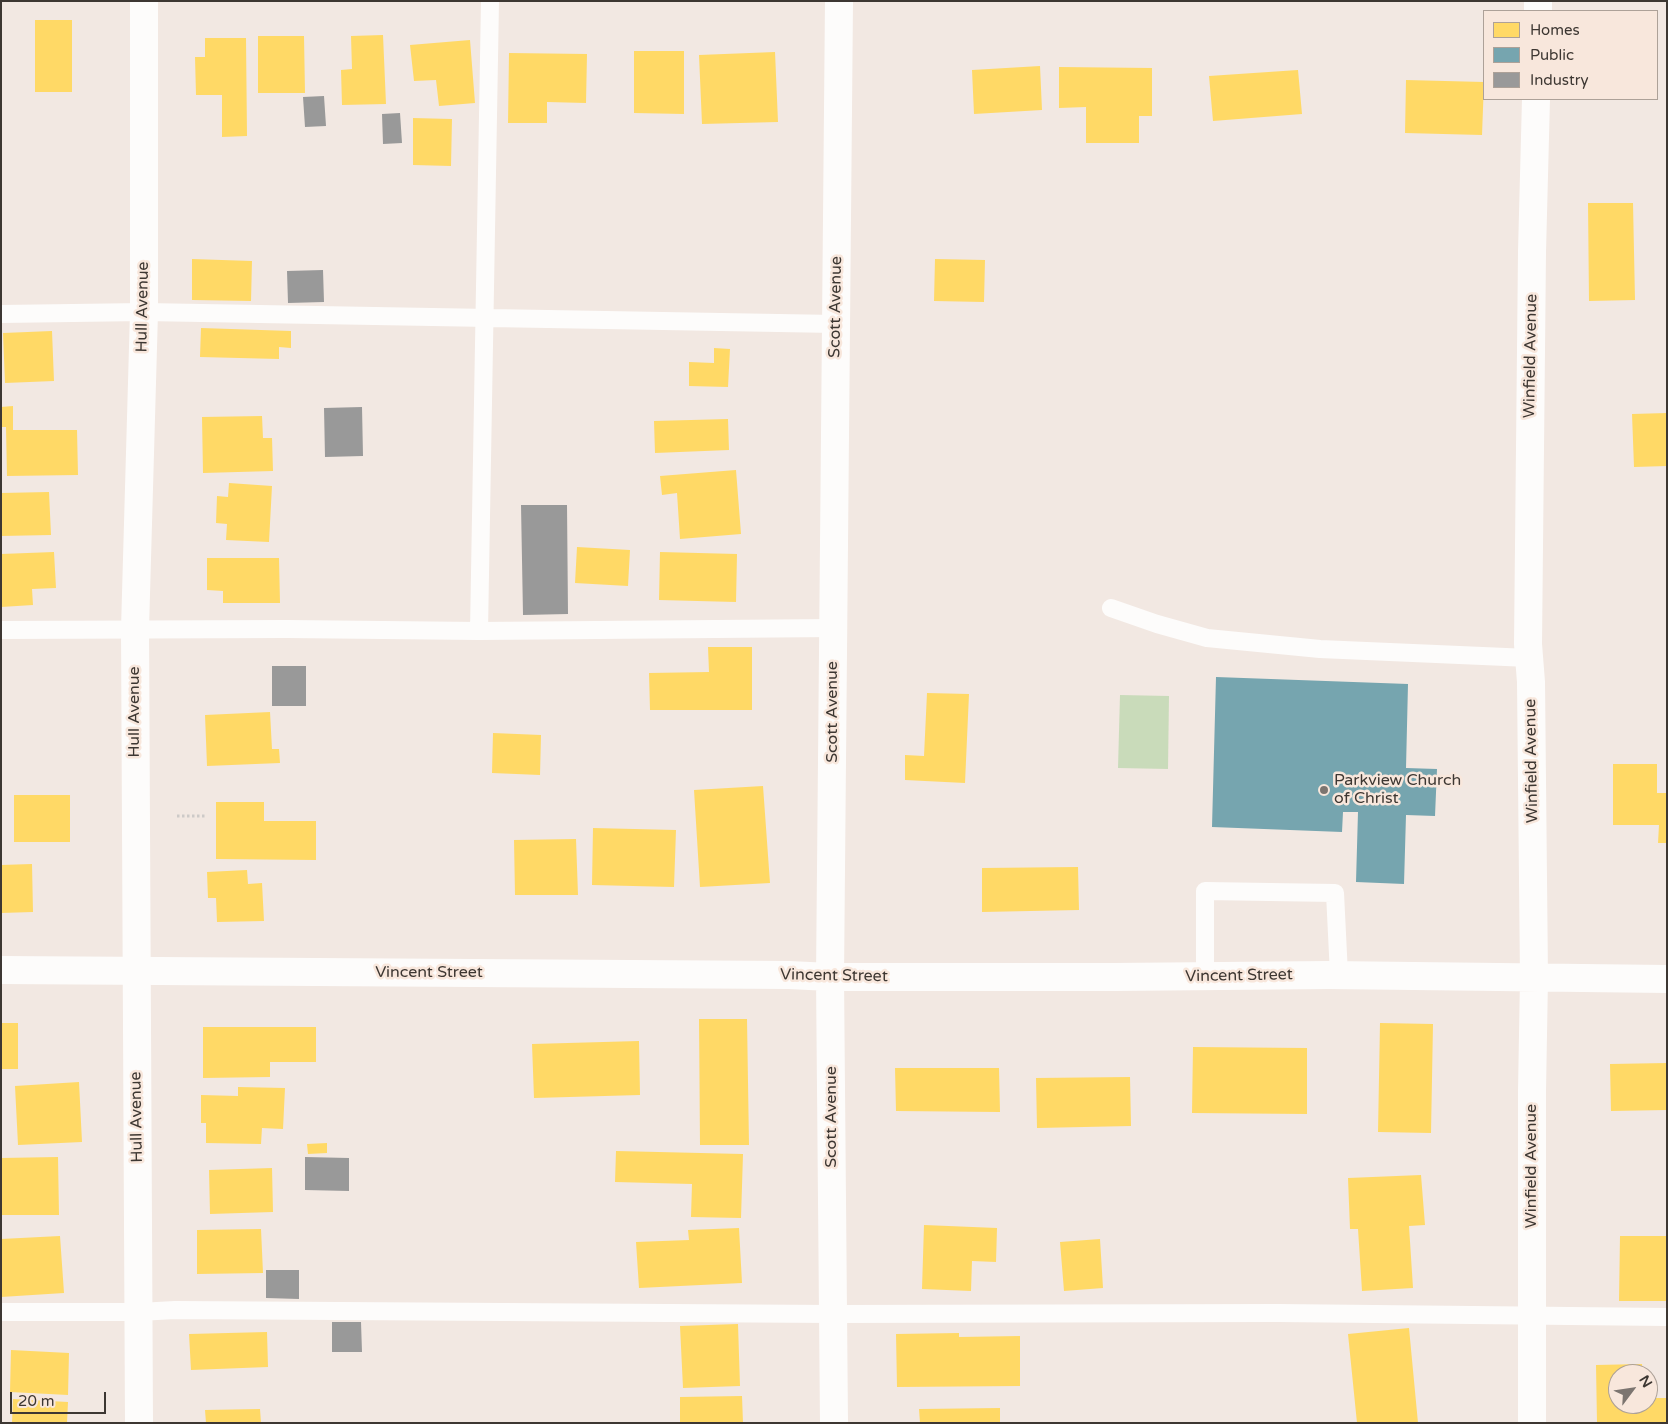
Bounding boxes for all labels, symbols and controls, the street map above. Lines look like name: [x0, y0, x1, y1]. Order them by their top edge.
legend: [1483, 10, 1658, 100]
text: Homes: [1530, 21, 1580, 39]
text: Public: [1530, 46, 1574, 64]
text: Industry: [1530, 71, 1589, 89]
street label: Scott Avenue: [826, 256, 846, 358]
street label: Hull Avenue: [133, 261, 153, 353]
street label: Winfield Avenue: [1520, 294, 1542, 418]
street label: Scott Avenue: [823, 661, 843, 763]
street label: Hull Avenue: [125, 666, 145, 758]
street label: Winfield Avenue: [1521, 699, 1543, 823]
place label: Parkview Church of Christ: [1334, 771, 1461, 809]
marker: Parkview Church of Christ: [1318, 784, 1330, 796]
street label: Vincent Street: [375, 963, 483, 983]
street label: Vincent Street: [780, 965, 888, 987]
street label: Vincent Street: [1185, 965, 1293, 987]
street label: Scott Avenue: [822, 1066, 842, 1168]
street label: Hull Avenue: [127, 1071, 147, 1163]
street label: Winfield Avenue: [1522, 1104, 1542, 1228]
north arrow: [1608, 1364, 1658, 1414]
text: N: [1635, 1372, 1656, 1391]
scale bar: [12, 1382, 109, 1414]
text: 20 m: [18, 1392, 55, 1410]

